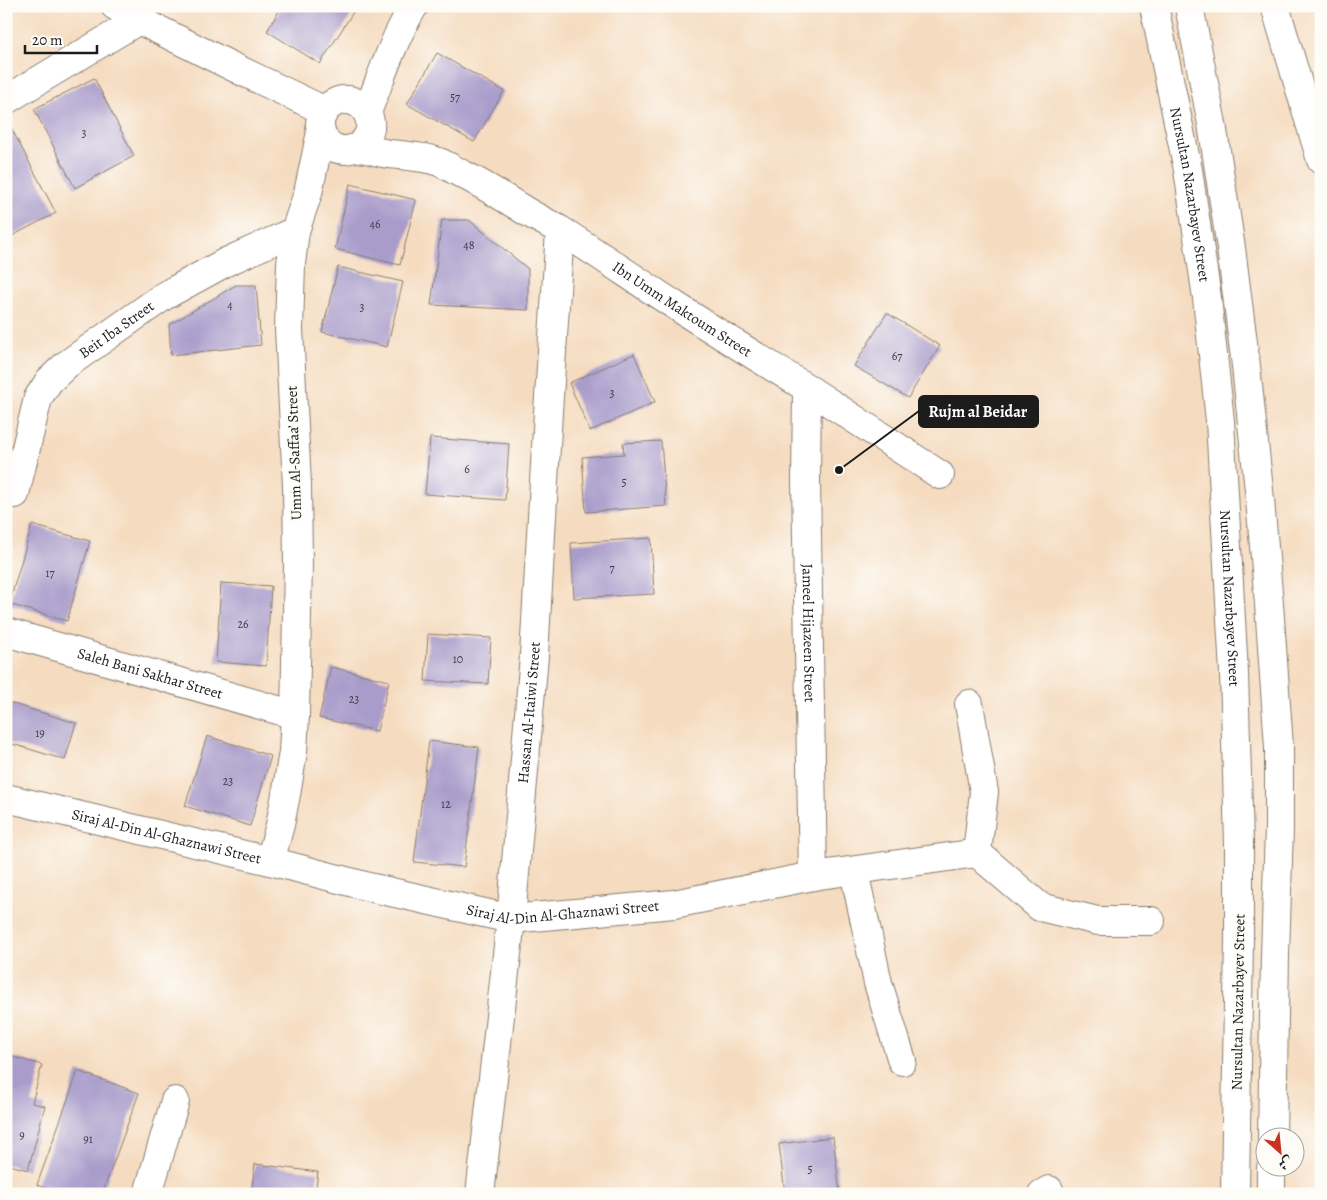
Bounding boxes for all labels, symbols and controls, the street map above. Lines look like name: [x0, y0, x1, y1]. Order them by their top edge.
scale bar: [25, 22, 98, 54]
text: 20 m: [32, 30, 63, 50]
house number: 57: [450, 89, 461, 105]
street label: Nursultan Nazarbayev Street: [1165, 105, 1214, 283]
house number: 3: [82, 125, 87, 141]
house number: 46: [370, 216, 381, 232]
house number: 48: [463, 237, 475, 253]
street label: Ibn Umm Maktoum Street: [609, 257, 756, 362]
street label: Beit Iba Street: [75, 296, 158, 363]
house number: 4: [227, 297, 233, 313]
house number: 3: [360, 299, 365, 315]
house number: 67: [892, 348, 903, 364]
street label: Umm Al-Saffaa’ Street: [282, 385, 306, 521]
house number: 3: [610, 385, 615, 401]
callout: Rujm al Beidar: [919, 396, 1038, 427]
text: Rujm al Beidar: [929, 401, 1028, 423]
house number: 6: [464, 461, 470, 477]
house number: 5: [621, 474, 627, 490]
street label: Nursultan Nazarbayev Street: [1215, 509, 1244, 687]
house number: 7: [609, 560, 615, 576]
street label: Jameel Hijazeen Street: [797, 563, 820, 703]
house number: 17: [45, 565, 56, 581]
house number: 26: [237, 616, 249, 632]
street label: Hassan Al-Itaiwi Street: [513, 641, 545, 784]
street label: Saleh Bani Sakhar Street: [75, 643, 225, 704]
house number: 10: [453, 651, 463, 667]
house number: 23: [349, 691, 359, 707]
house number: 19: [35, 725, 45, 741]
house number: 23: [223, 773, 233, 789]
house number: 12: [441, 796, 451, 812]
street label: Siraj Al-Din Al-Ghaznawi Street: [70, 804, 263, 869]
street label: Siraj Al-Din Al-Ghaznawi Street: [465, 895, 660, 929]
street label: Nursultan Nazarbayev Street: [1226, 913, 1250, 1091]
house number: 9: [19, 1127, 25, 1143]
north arrow: [1254, 1128, 1304, 1178]
house number: 91: [83, 1131, 93, 1147]
text: ش: [1275, 1152, 1296, 1175]
house number: 5: [807, 1161, 813, 1177]

